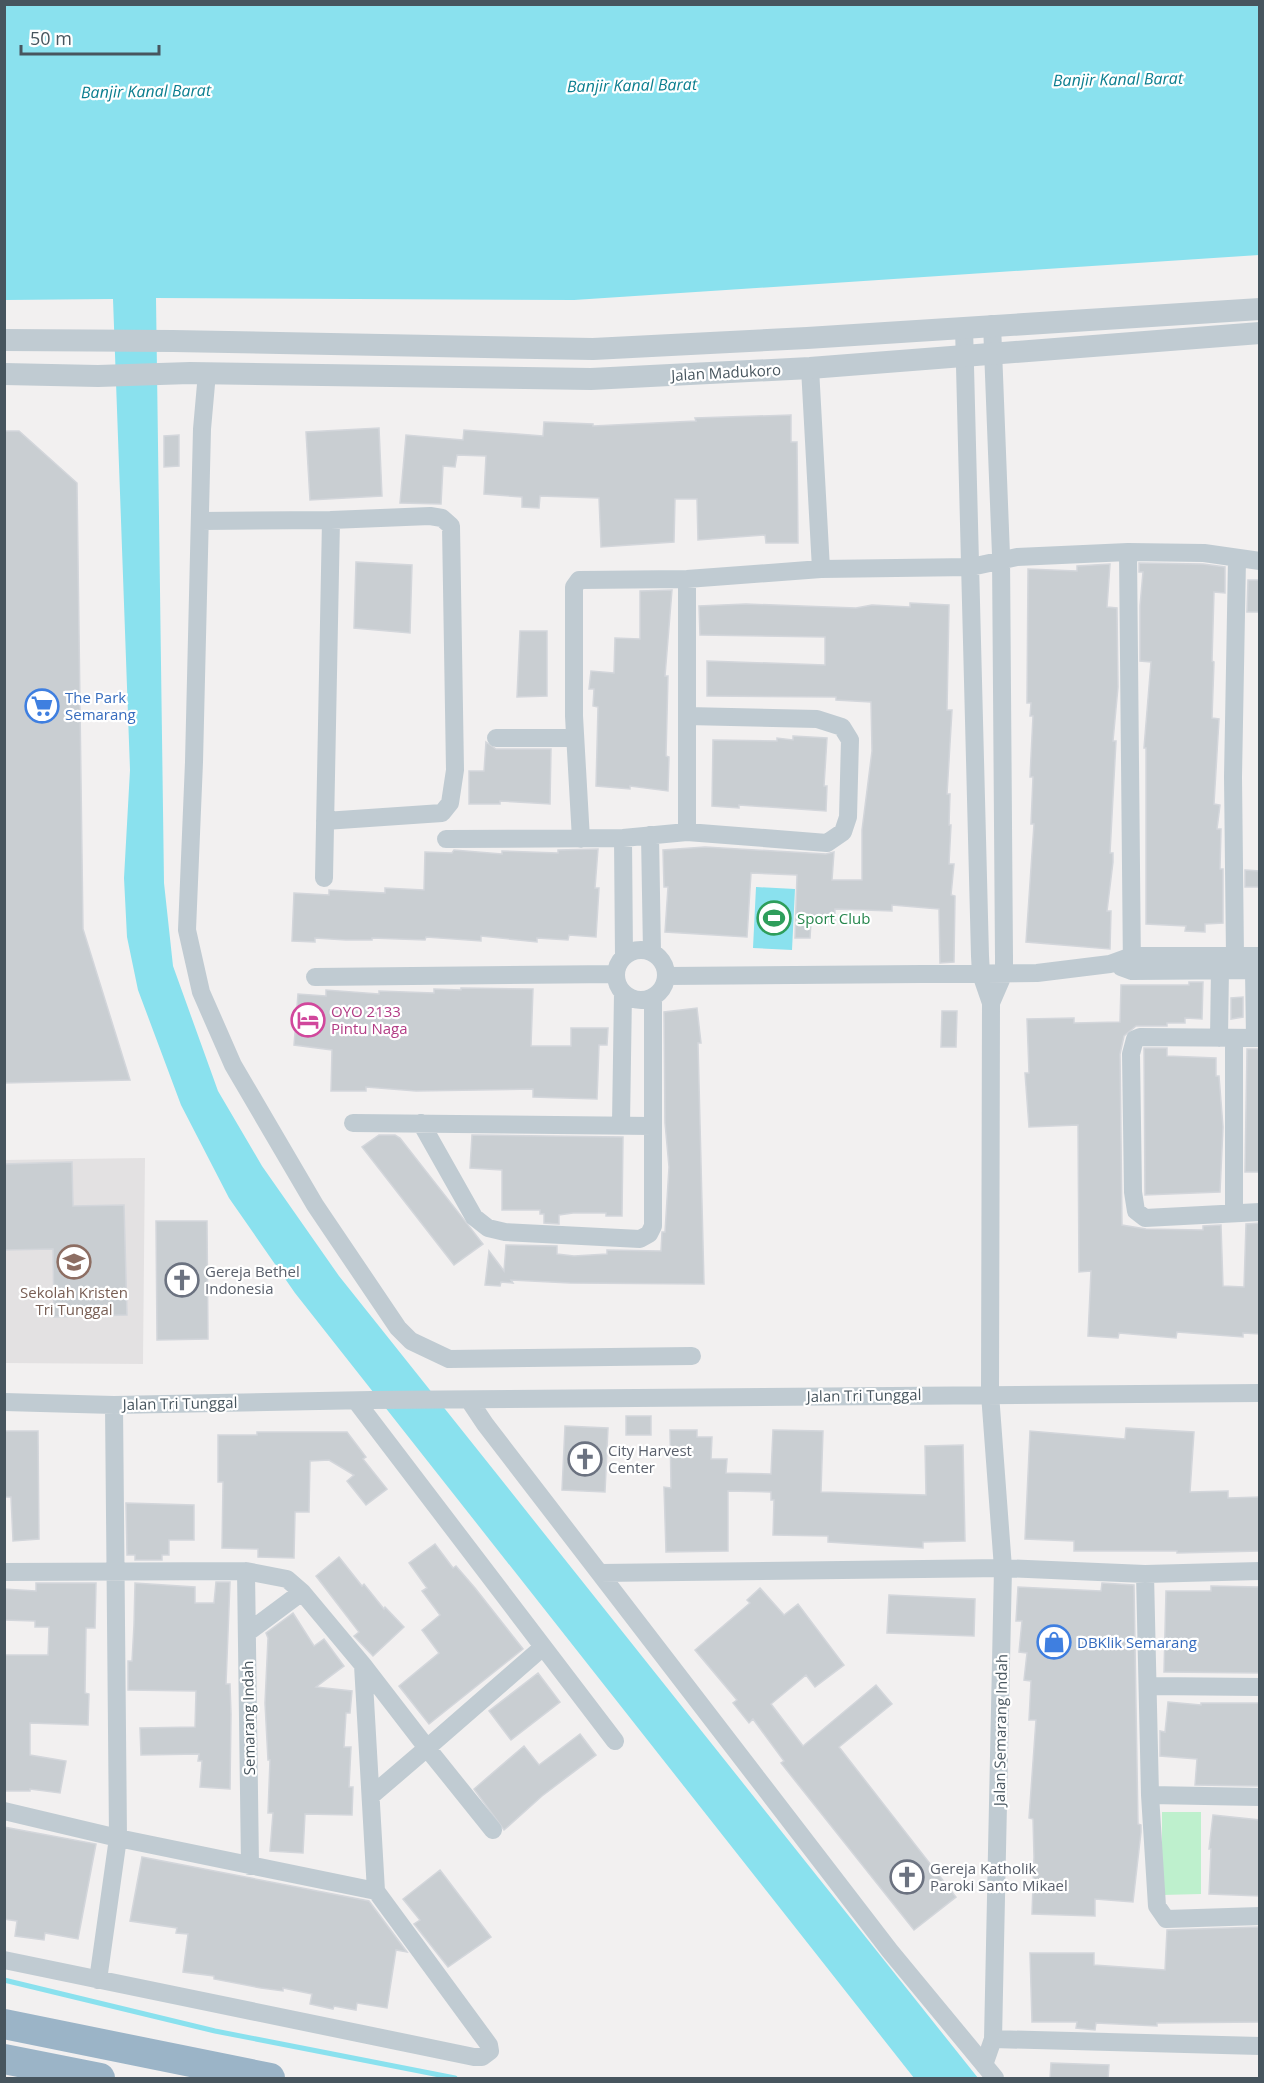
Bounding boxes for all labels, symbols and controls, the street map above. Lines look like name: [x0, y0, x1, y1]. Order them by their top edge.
scale bar: [21, 18, 159, 56]
text: 50 m: [30, 26, 72, 50]
water label: Banjir Kanal Barat: [1053, 67, 1184, 91]
water label: Banjir Kanal Barat: [567, 73, 698, 97]
water label: Banjir Kanal Barat: [81, 79, 212, 103]
street label: Jalan Madukoro: [669, 359, 781, 385]
place label: The Park Semarang: [65, 687, 136, 724]
supermarket icon: The Park Semarang: [24, 688, 60, 724]
sports icon: Sport Club: [756, 900, 792, 936]
place label: Sport Club: [797, 908, 870, 928]
place label: OYO 2133 Pintu Naga: [331, 1001, 408, 1038]
hotel icon: OYO 2133 Pintu Naga: [290, 1002, 326, 1038]
school or university icon: Sekolah Kristen Tri Tunggal: [56, 1244, 92, 1280]
place label: Gereja Bethel Indonesia: [205, 1261, 300, 1298]
church icon: Gereja Bethel Indonesia: [164, 1262, 200, 1298]
place label: Sekolah Kristen Tri Tunggal: [20, 1282, 128, 1319]
street label: Jalan Tri Tunggal: [804, 1384, 922, 1406]
street label: Jalan Tri Tunggal: [120, 1392, 238, 1414]
place label: City Harvest Center: [608, 1440, 692, 1477]
church icon: City Harvest Center: [567, 1441, 603, 1477]
shop icon: DBKlik Semarang: [1036, 1624, 1072, 1660]
place label: DBKlik Semarang: [1077, 1632, 1197, 1652]
street label: Jalan Semarang Indah: [989, 1654, 1011, 1808]
street label: Semarang Indah: [237, 1660, 259, 1776]
place label: Gereja Katholik Paroki Santo Mikael: [930, 1858, 1068, 1895]
church icon: Gereja Katholik Paroki Santo Mikael: [889, 1859, 925, 1895]

